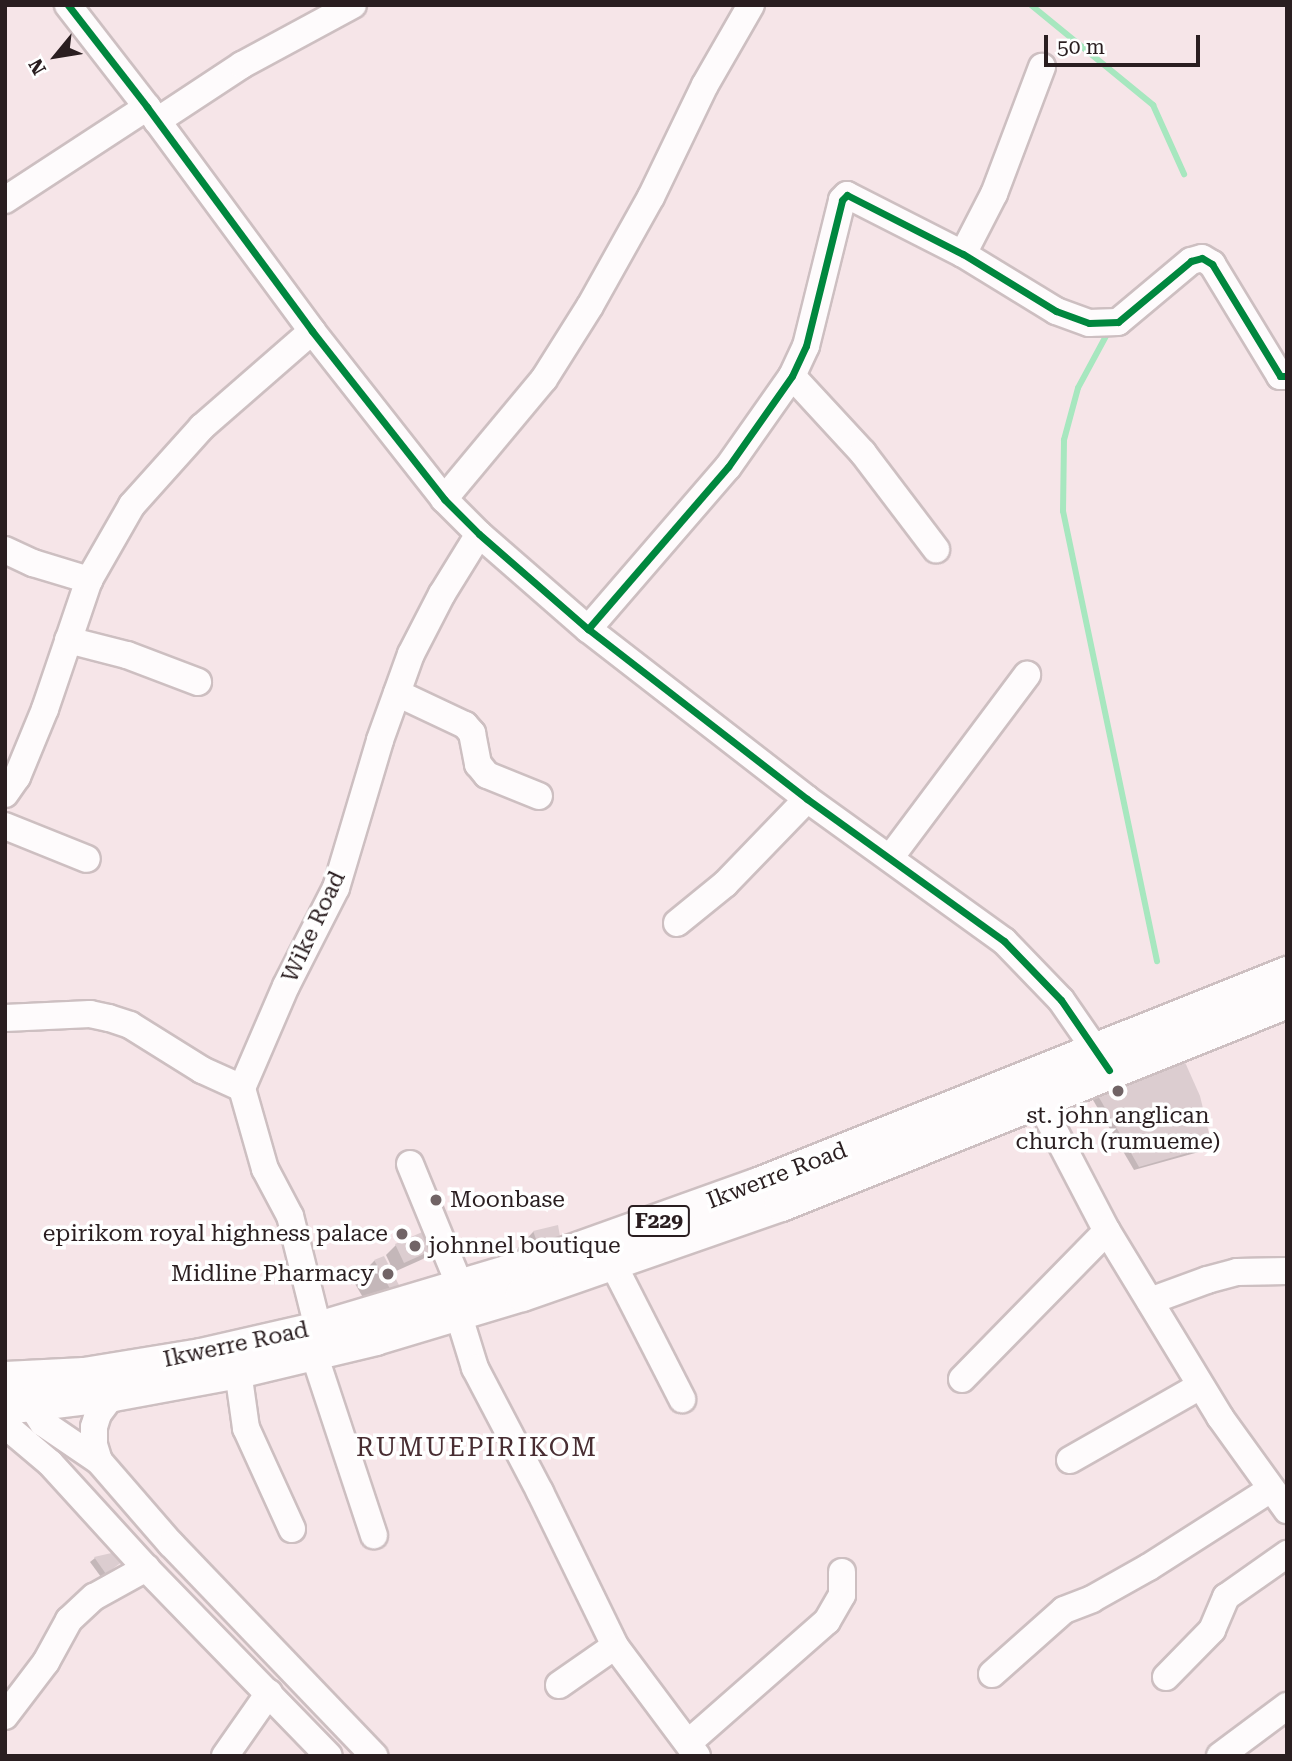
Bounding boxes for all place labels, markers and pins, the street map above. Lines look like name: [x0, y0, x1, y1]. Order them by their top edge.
marker: st. john anglican church (rumueme): [1110, 1083, 1126, 1099]
place label: st. john anglican church (rumueme): [1016, 1102, 1220, 1156]
place label: Moonbase: [450, 1186, 565, 1214]
marker: Moonbase: [428, 1192, 444, 1208]
place label: epirikom royal highness palace: [43, 1220, 388, 1248]
marker: epirikom royal highness palace: [394, 1226, 410, 1242]
place label: johnnel boutique: [429, 1232, 621, 1260]
marker: johnnel boutique: [407, 1238, 423, 1254]
place label: Midline Pharmacy: [171, 1260, 374, 1288]
marker: Midline Pharmacy: [380, 1266, 396, 1282]

